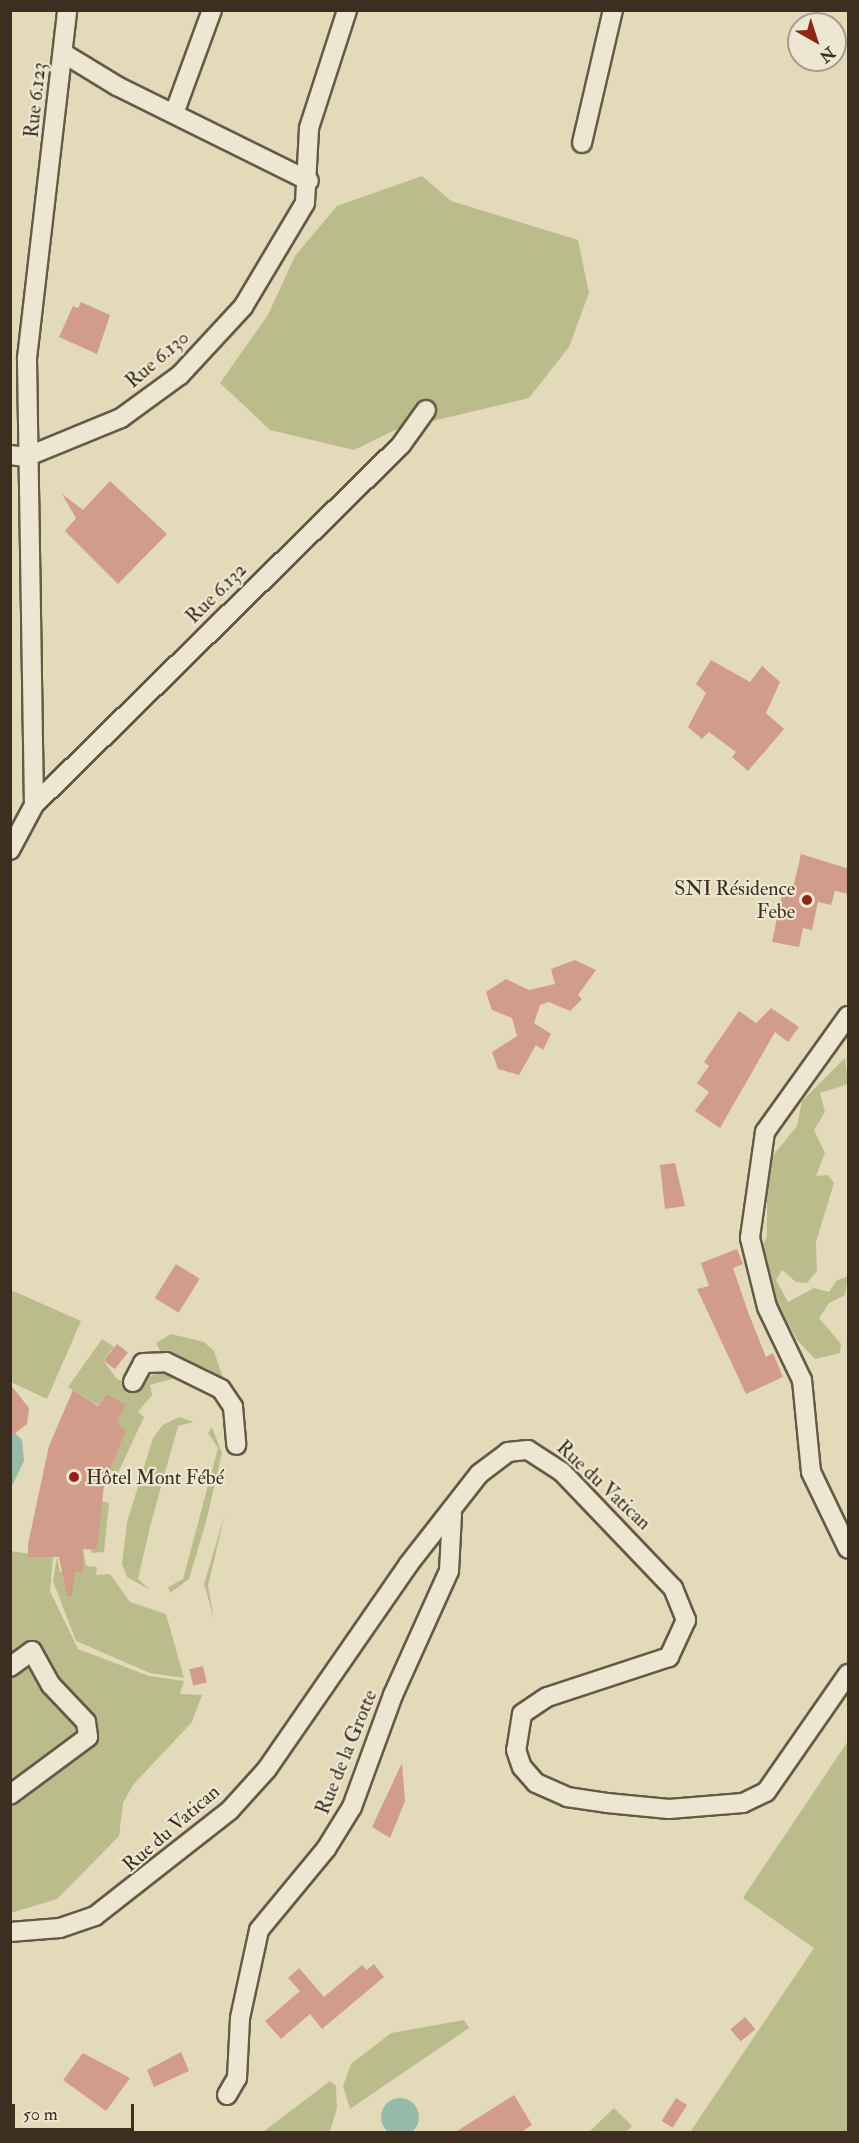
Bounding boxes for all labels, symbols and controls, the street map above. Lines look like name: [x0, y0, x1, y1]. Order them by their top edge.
north arrow: [787, 12, 847, 72]
text: N: [815, 42, 839, 67]
street label: Rue 6.123: [19, 61, 51, 139]
street label: Rue 6.130: [120, 325, 194, 393]
street label: Rue 6.132: [181, 558, 251, 628]
place label: SNI Résidence Febe: [674, 876, 795, 923]
marker: SNI Résidence Febe: [800, 893, 814, 907]
street label: Rue du Vatican: [552, 1435, 656, 1535]
place label: Hôtel Mont Fébé: [86, 1465, 224, 1489]
marker: Hôtel Mont Fébé: [67, 1470, 81, 1484]
street label: Rue de la Grotte: [310, 1686, 382, 1818]
street label: Rue du Vatican: [118, 1779, 224, 1877]
scale bar: [15, 2092, 136, 2130]
text: 50 m: [23, 2103, 58, 2126]

